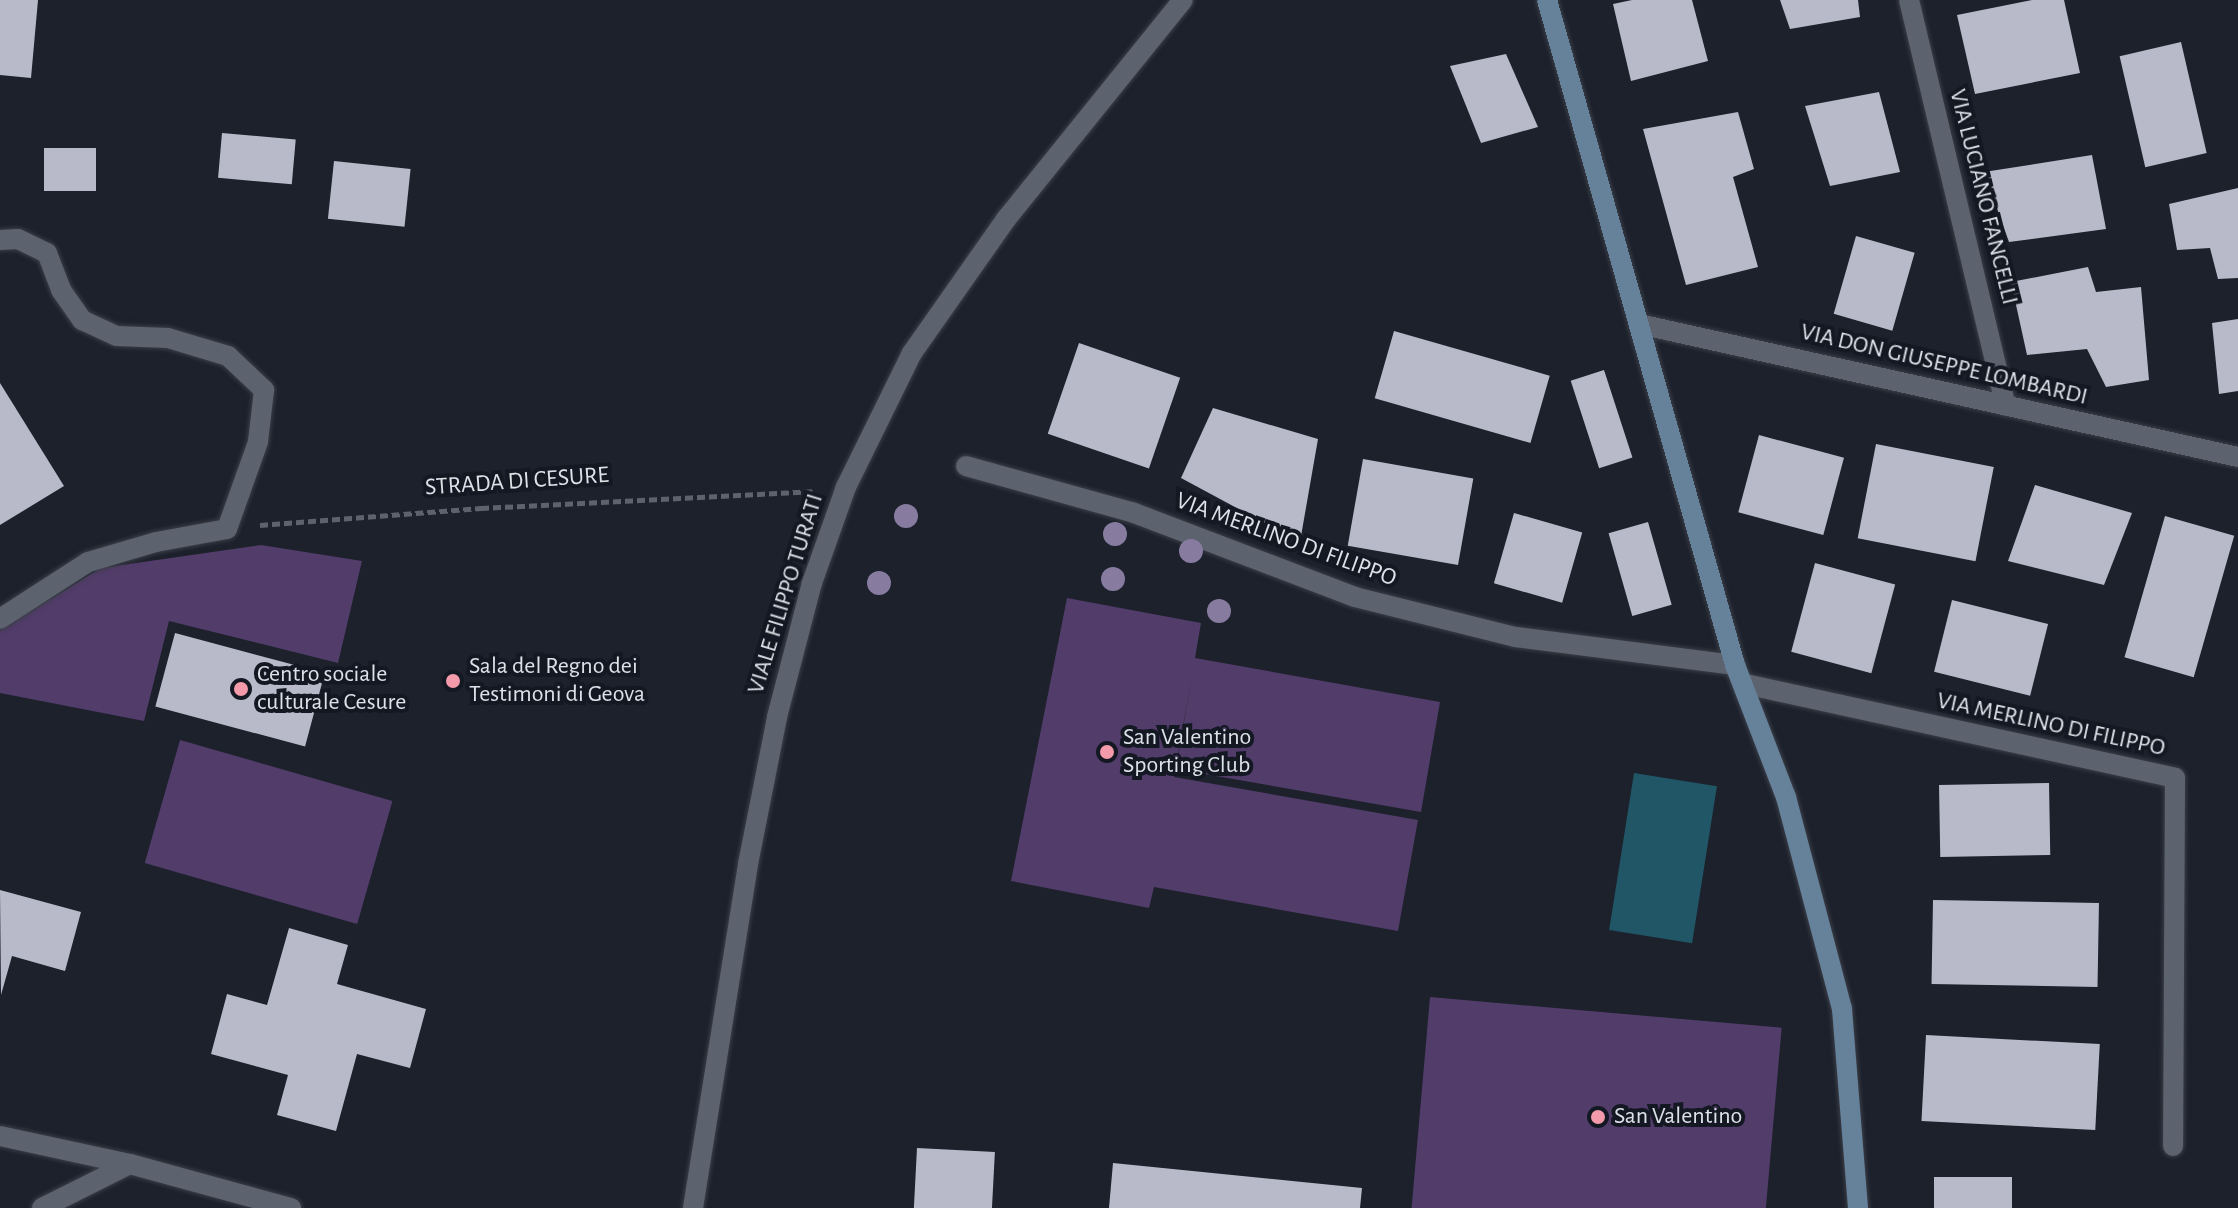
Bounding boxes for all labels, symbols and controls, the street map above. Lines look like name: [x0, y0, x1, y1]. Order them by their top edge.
street label: VIA LUCIANO FANCELLI: [1942, 86, 2024, 308]
street label: VIA DON GIUSEPPE LOMBARDI: [1798, 318, 2090, 412]
street label: STRADA DI CESURE: [424, 461, 610, 503]
street label: VIA MERLINO DI FILIPPO: [1172, 487, 1400, 593]
street label: VIALE FILIPPO TURATI: [742, 491, 830, 697]
place label: Sala del Regno dei Testimoni di Geova: [469, 653, 645, 709]
place label: Centro sociale culturale Cesure: [257, 661, 406, 717]
marker: Sala del Regno dei Testimoni di Geova: [444, 672, 462, 690]
marker: Centro sociale culturale Cesure: [232, 680, 250, 698]
street label: VIA MERLINO DI FILIPPO: [1934, 687, 2168, 763]
place label: San Valentino Sporting Club: [1123, 724, 1251, 780]
marker: San Valentino Sporting Club: [1098, 743, 1116, 761]
place label: San Valentino: [1614, 1103, 1742, 1131]
marker: San Valentino: [1589, 1108, 1607, 1126]

